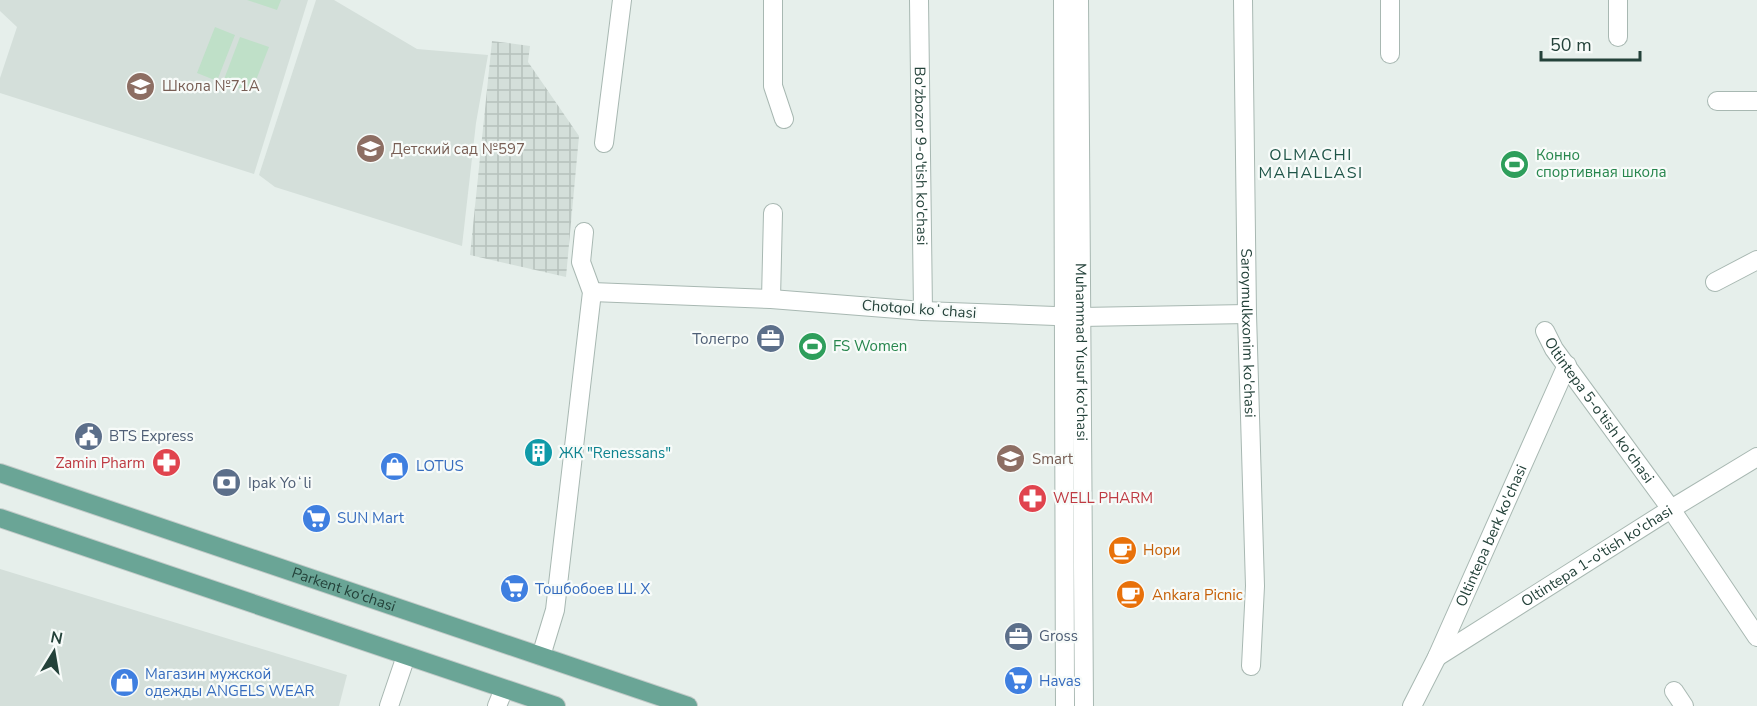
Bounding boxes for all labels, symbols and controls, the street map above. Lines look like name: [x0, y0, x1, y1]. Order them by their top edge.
scale bar: [1541, 24, 1640, 62]
text: 50 m: [1550, 33, 1592, 57]
street label: Bo'zbozor 9-o'tish ko'chasi: [910, 66, 932, 246]
school or university icon: Школа №71А: [125, 70, 157, 102]
place label: Школа №71А: [162, 76, 260, 96]
school or university icon: Детский сад №597: [354, 133, 386, 165]
place label: Детский сад №597: [391, 139, 525, 159]
district label: OLMACHI MAHALLASI: [1258, 144, 1364, 184]
place label: Конно спортивная школа: [1536, 145, 1667, 182]
sports icon: Конно спортивная школа: [1499, 148, 1531, 180]
street label: Saroymulkxonim ko'chasi: [1236, 248, 1260, 418]
street label: Muhammad Yusuf ko'chasi: [1071, 263, 1092, 441]
street label: Chotqol koʻchasi: [861, 295, 977, 323]
office icon: Толегро: [754, 323, 786, 355]
place label: Толегро: [692, 329, 749, 349]
sports icon: FS Women: [796, 330, 828, 362]
street label: Oltintepa 5-o'tish ko'chasi: [1540, 334, 1659, 487]
place label: FS Women: [833, 336, 907, 356]
public building icon: BTS Express: [72, 420, 104, 452]
place label: BTS Express: [109, 426, 194, 446]
building icon: ЖК "Renessans": [522, 437, 554, 469]
place label: ЖК "Renessans": [559, 443, 671, 463]
school or university icon: Smart: [995, 443, 1027, 475]
pharmacy icon: Zamin Pharm: [150, 447, 182, 479]
place label: Smart: [1032, 449, 1074, 469]
shop icon: LOTUS: [379, 450, 411, 482]
place label: Zamin Pharm: [55, 453, 145, 473]
place label: LOTUS: [416, 456, 464, 476]
street label: Oltintepa berk ko'chasi: [1451, 461, 1531, 610]
bank icon: Ipak Yoʻli: [211, 467, 243, 499]
place label: Ipak Yoʻli: [248, 473, 311, 493]
pharmacy icon: WELL PHARM: [1016, 482, 1048, 514]
place label: WELL PHARM: [1053, 488, 1153, 508]
street label: Oltintepa 1-o'tish ko'chasi: [1517, 501, 1676, 611]
supermarket icon: SUN Mart: [300, 502, 332, 534]
place label: SUN Mart: [337, 508, 405, 528]
cafe icon: Нори: [1106, 534, 1138, 566]
place label: Нори: [1143, 540, 1181, 560]
street label: Parkent ko'chasi: [289, 563, 398, 616]
supermarket icon: Тошбобоев Ш. Х: [498, 573, 530, 605]
place label: Тошбобоев Ш. Х: [535, 579, 651, 599]
cafe icon: Ankara Picnic: [1115, 579, 1147, 611]
place label: Ankara Picnic: [1152, 585, 1243, 605]
office icon: Gross: [1002, 620, 1034, 652]
north arrow: [24, 622, 84, 682]
text: N: [49, 626, 65, 650]
place label: Gross: [1039, 626, 1078, 646]
place label: Магазин мужской одежды ANGELS WEAR: [145, 664, 315, 701]
supermarket icon: Havas: [1002, 665, 1034, 697]
shop icon: Магазин мужской одежды ANGELS WEAR: [108, 667, 140, 699]
place label: Havas: [1039, 671, 1081, 691]

